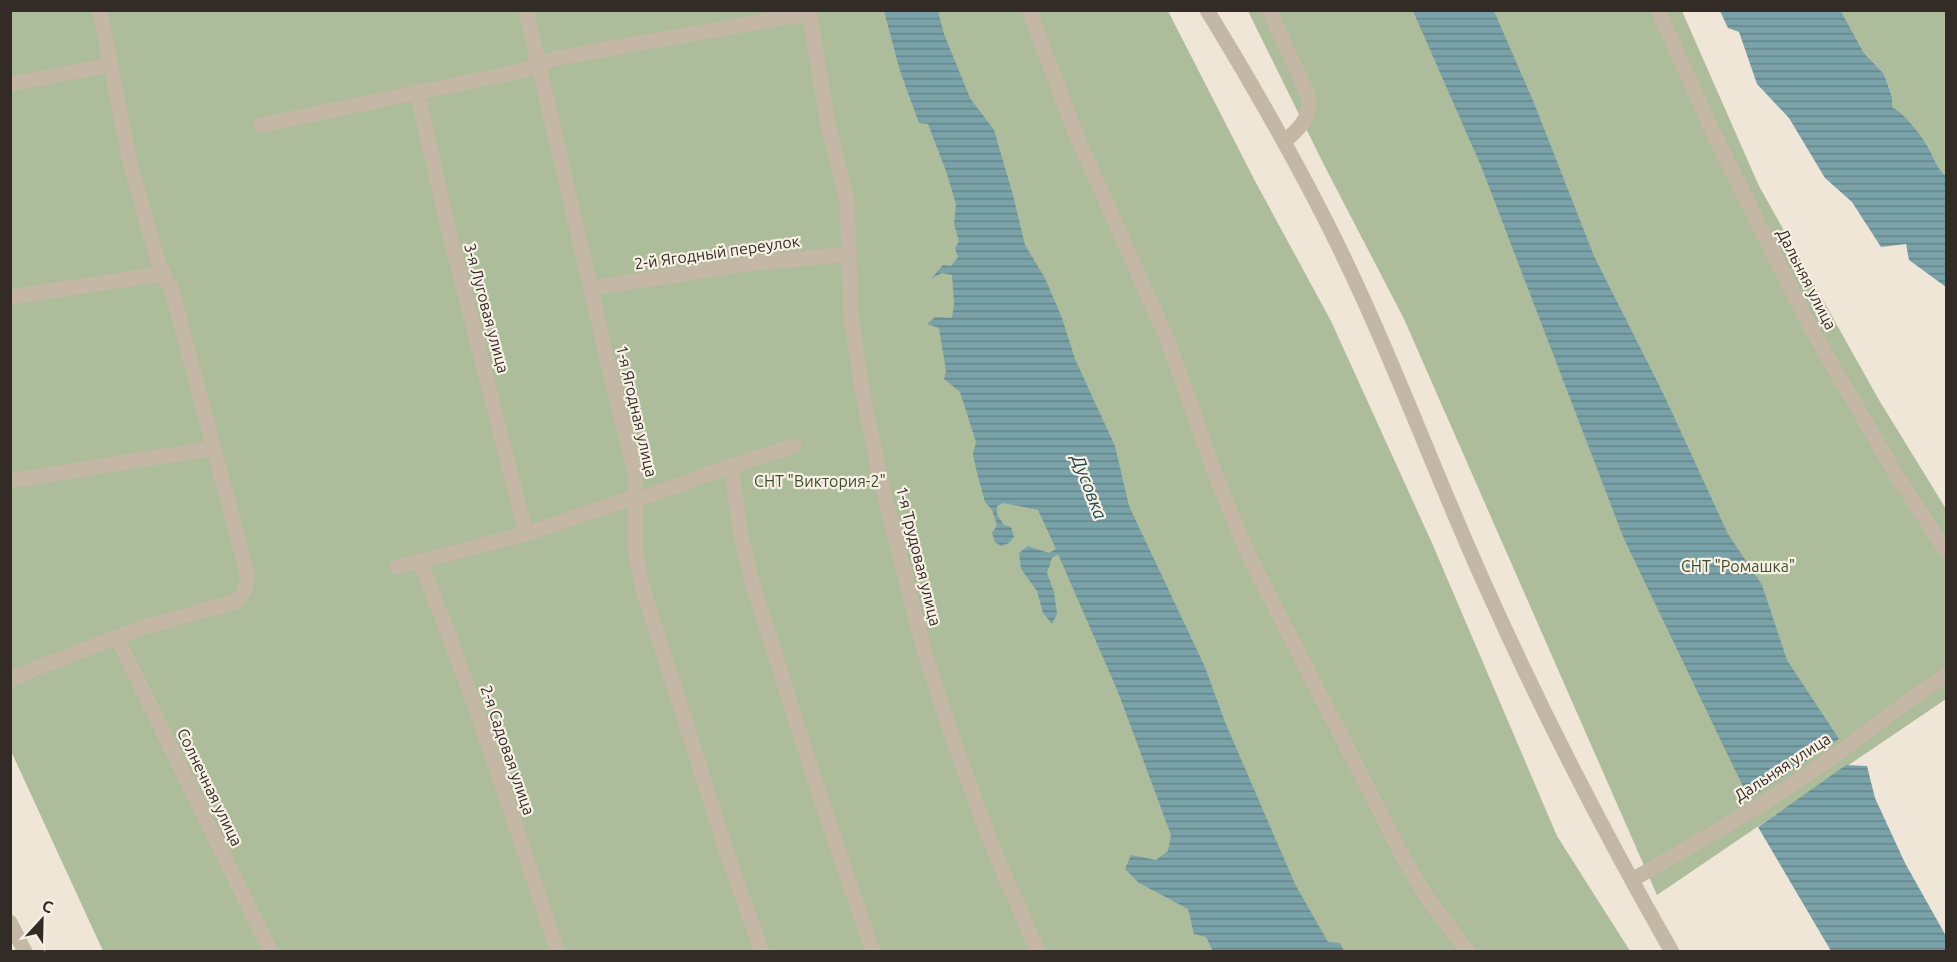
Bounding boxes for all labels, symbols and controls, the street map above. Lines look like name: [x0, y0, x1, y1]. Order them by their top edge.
street label: Дальняя улица: [1774, 225, 1840, 333]
street label: 2-й Ягодный переулок: [633, 231, 801, 273]
street label: 3-я Луговая улица: [461, 241, 513, 375]
street label: 1-я Ягодная улица: [613, 343, 661, 479]
water label: Дусовка: [1068, 450, 1111, 522]
park label: СНТ "Виктория-2": [754, 472, 886, 490]
street label: 1-я Трудовая улица: [893, 484, 945, 628]
park label: СНТ "Ромашка": [1681, 557, 1795, 575]
street label: 2-я Садовая улица: [477, 683, 539, 817]
street label: Солнечная улица: [174, 725, 246, 849]
street label: Дальняя улица: [1731, 729, 1833, 805]
north arrow: [12, 890, 72, 950]
text: С: [40, 896, 56, 916]

